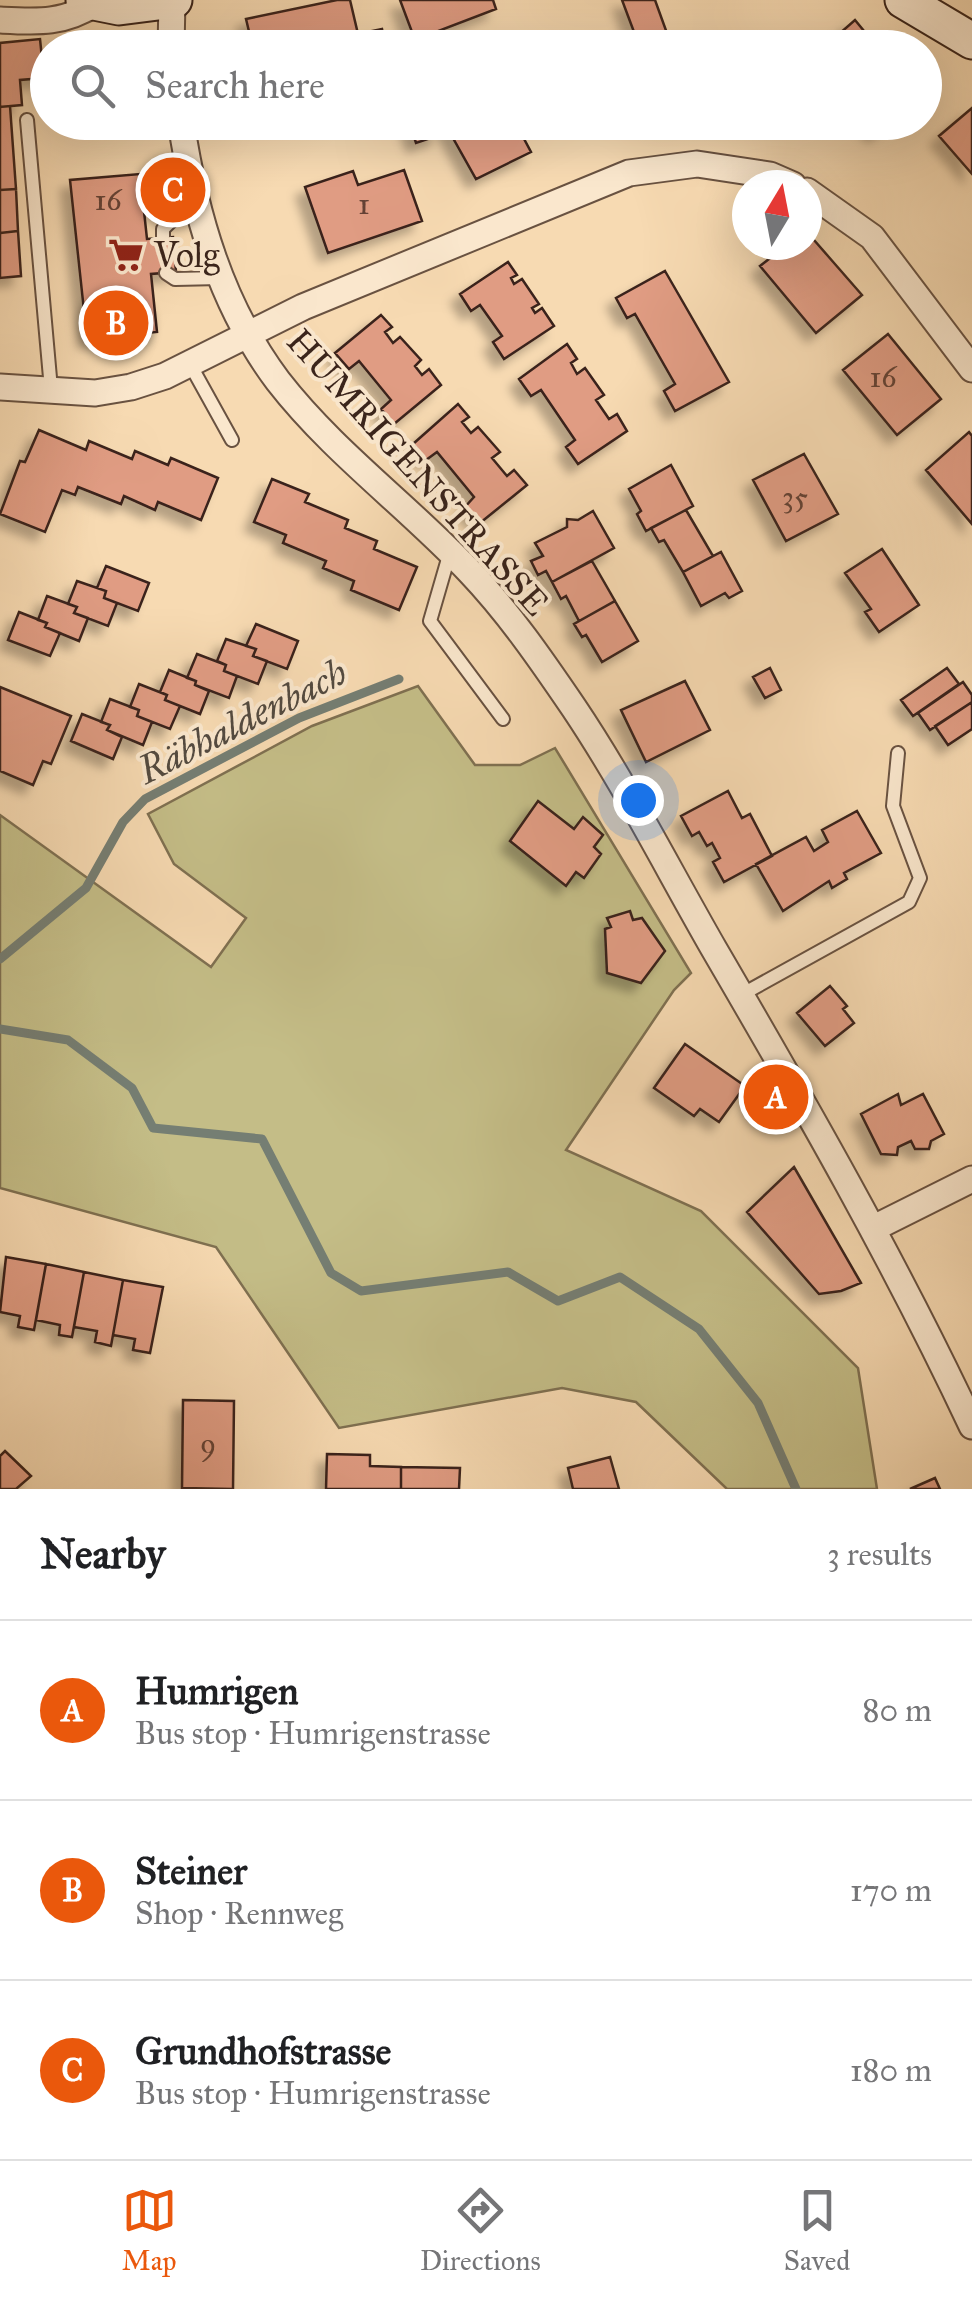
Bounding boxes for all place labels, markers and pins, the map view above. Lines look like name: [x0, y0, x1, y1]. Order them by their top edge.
pin: C: [140, 152, 206, 228]
place label: Volg: [153, 234, 220, 277]
supermarket icon: Volg: [107, 236, 145, 274]
pin: B: [84, 286, 148, 360]
pin: A: [744, 1060, 808, 1134]

